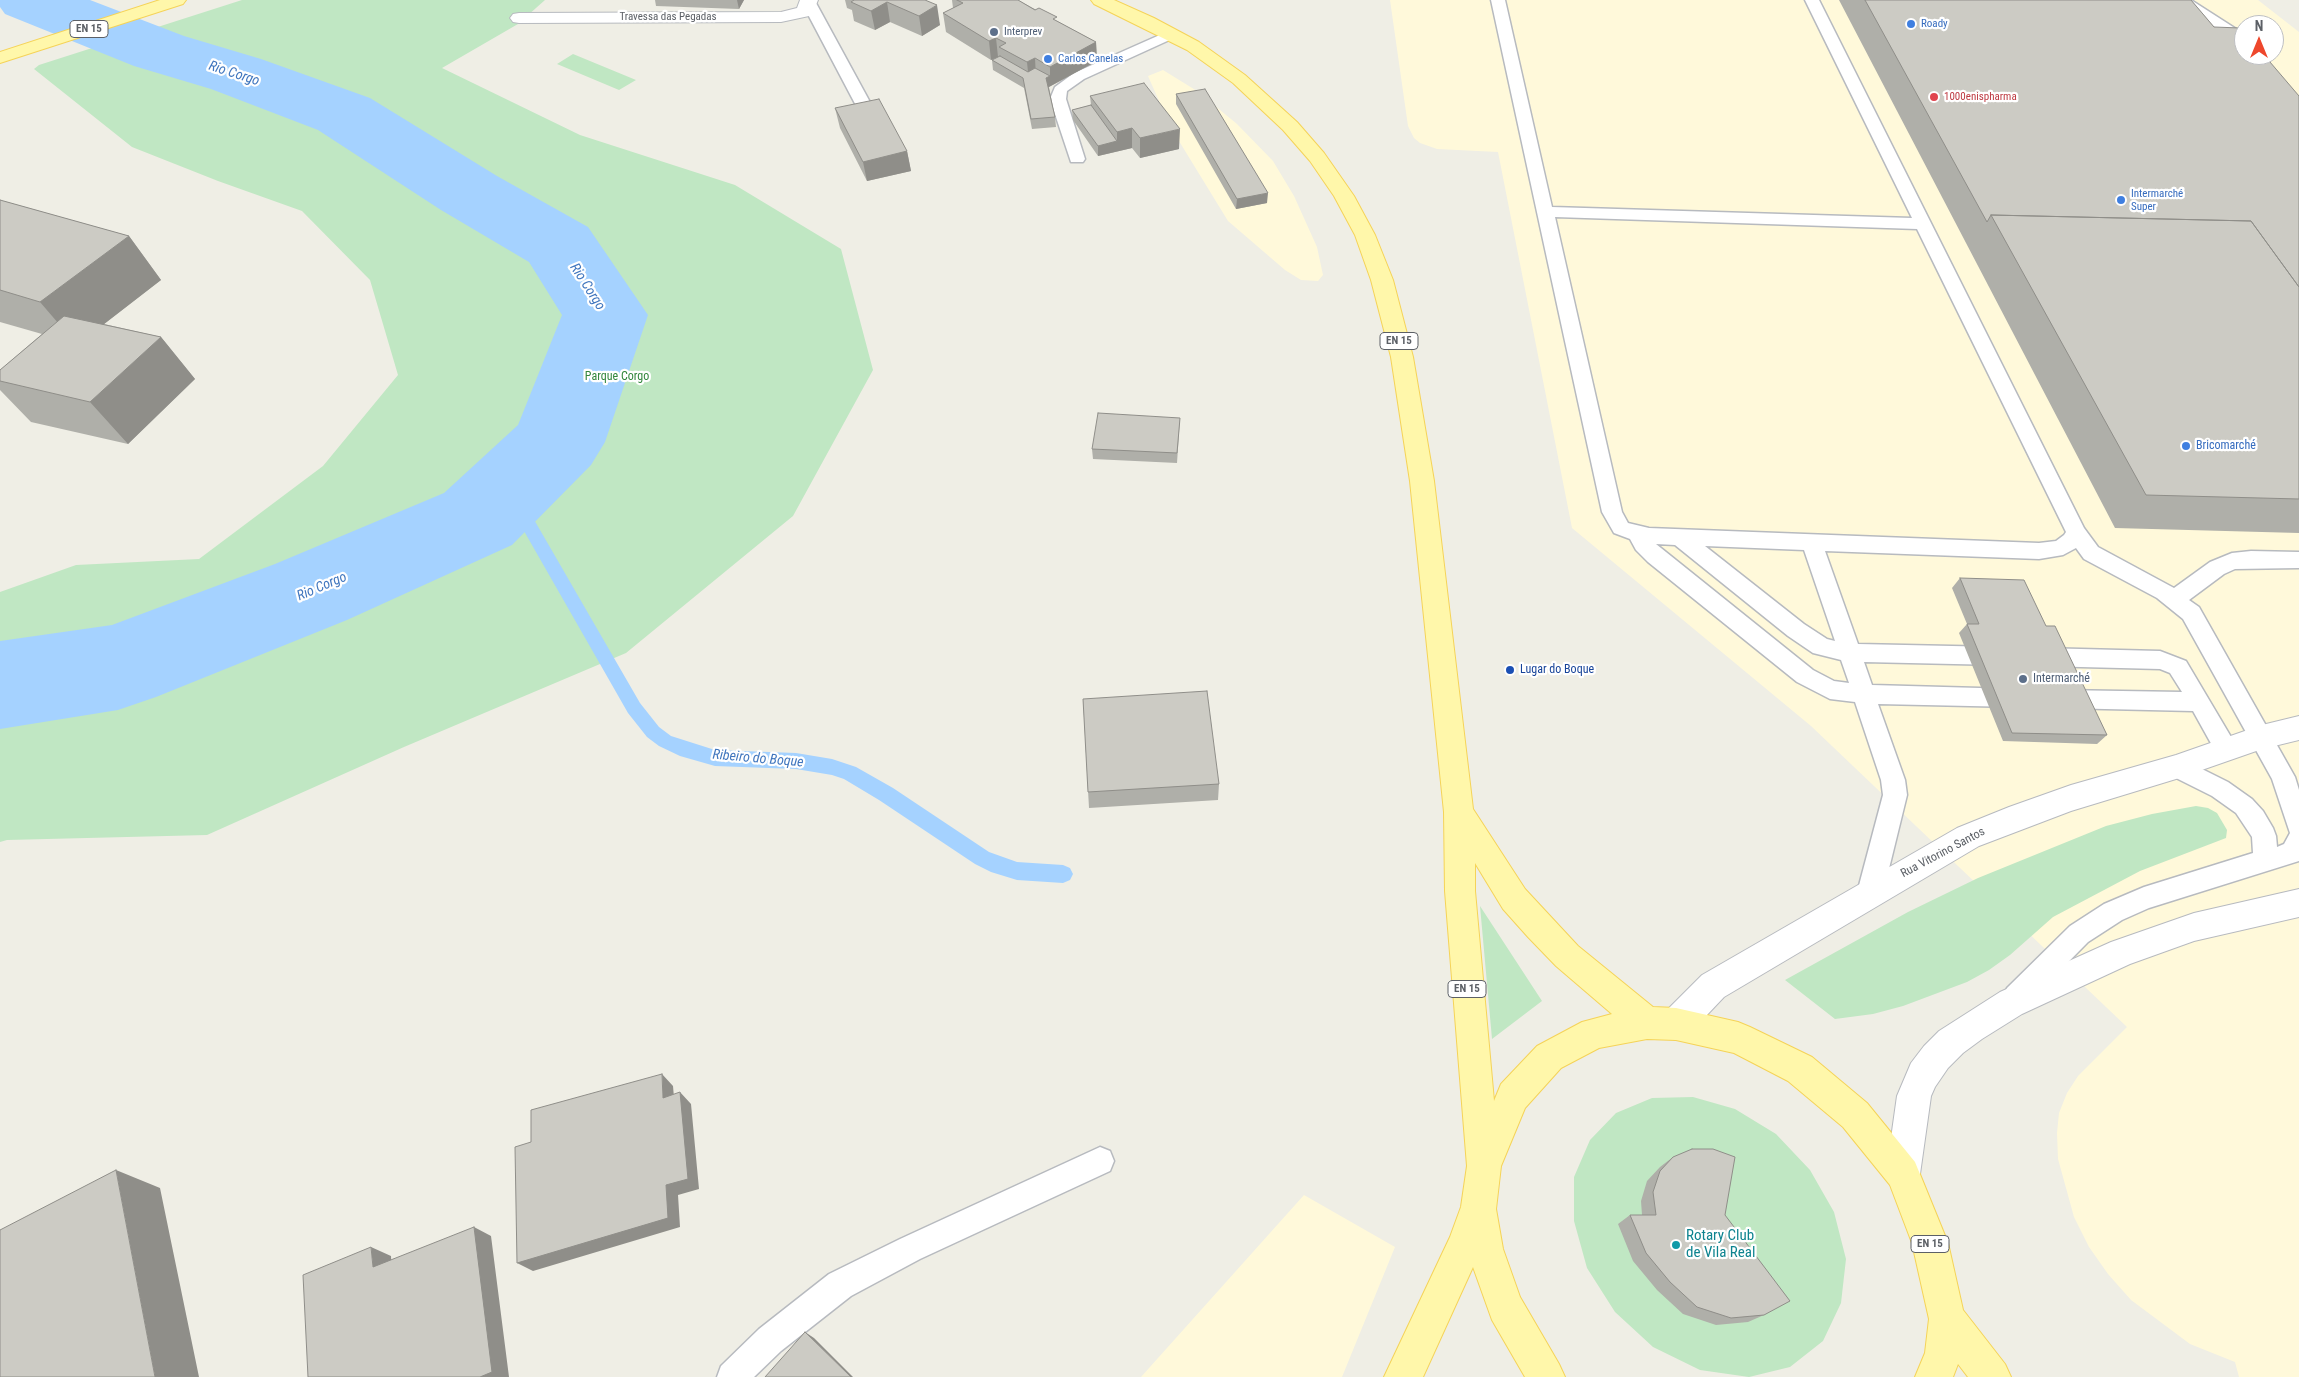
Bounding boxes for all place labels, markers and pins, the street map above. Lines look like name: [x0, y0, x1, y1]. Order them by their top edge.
place label: Roady: [1921, 17, 1948, 31]
marker: Roady: [1905, 18, 1917, 30]
place label: Interprev: [1004, 25, 1042, 39]
marker: Interprev: [988, 26, 1000, 38]
place label: Carlos Canelas: [1058, 52, 1123, 66]
marker: Carlos Canelas: [1042, 53, 1054, 65]
place label: 1000enispharma: [1944, 90, 2017, 104]
marker: 1000enispharma: [1928, 91, 1940, 103]
place label: Intermarché Super: [2131, 187, 2183, 213]
marker: Intermarché Super: [2115, 194, 2127, 206]
place label: Bricomarché: [2196, 439, 2256, 453]
marker: Bricomarché: [2180, 440, 2192, 452]
place label: Lugar do Boque: [1520, 663, 1594, 677]
marker: Lugar do Boque: [1504, 664, 1516, 676]
place label: Intermarché: [2033, 672, 2090, 686]
marker: Intermarché: [2017, 673, 2029, 685]
place label: Rotary Club de Vila Real: [1686, 1227, 1755, 1262]
marker: Rotary Club de Vila Real: [1670, 1239, 1682, 1251]

